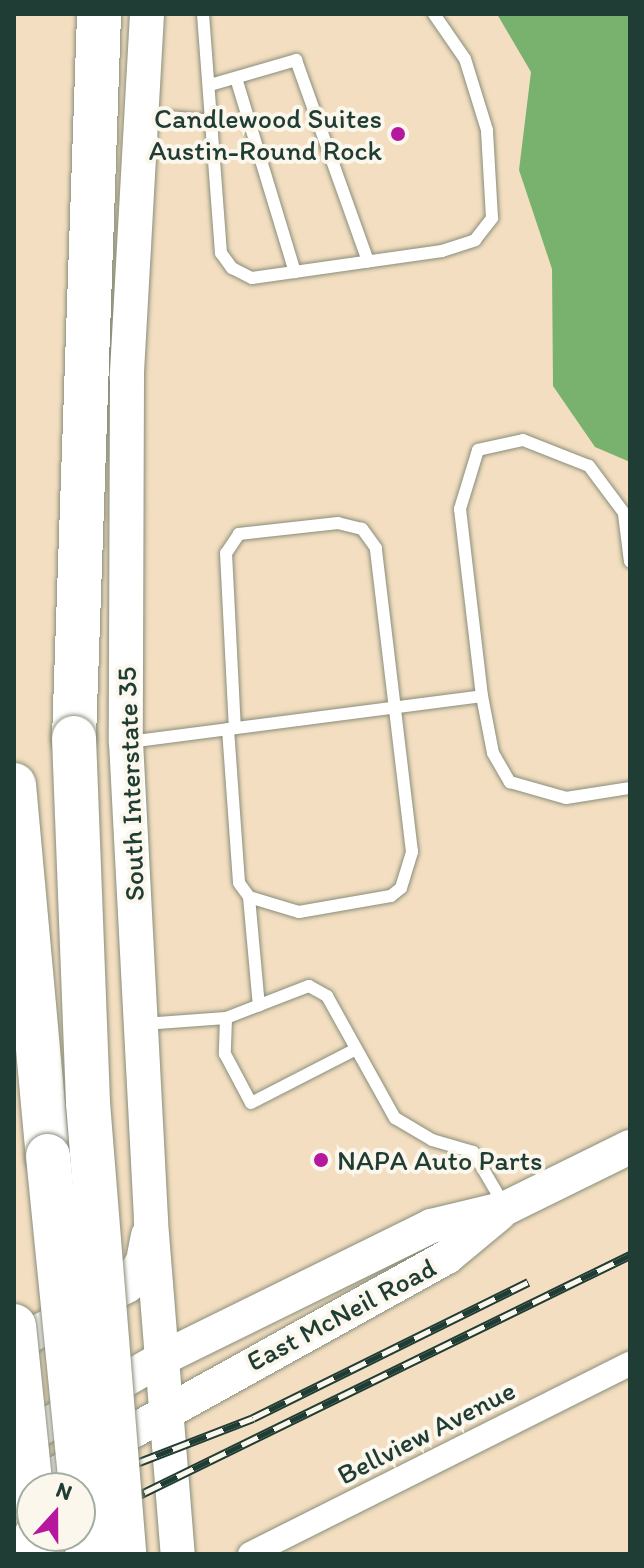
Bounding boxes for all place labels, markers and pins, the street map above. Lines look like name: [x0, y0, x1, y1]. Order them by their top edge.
place label: Candlewood Suites Austin-Round Rock: [149, 101, 382, 167]
marker: Candlewood Suites Austin-Round Rock: [389, 125, 407, 143]
place label: NAPA Auto Parts: [337, 1143, 542, 1177]
marker: NAPA Auto Parts: [312, 1151, 330, 1169]

